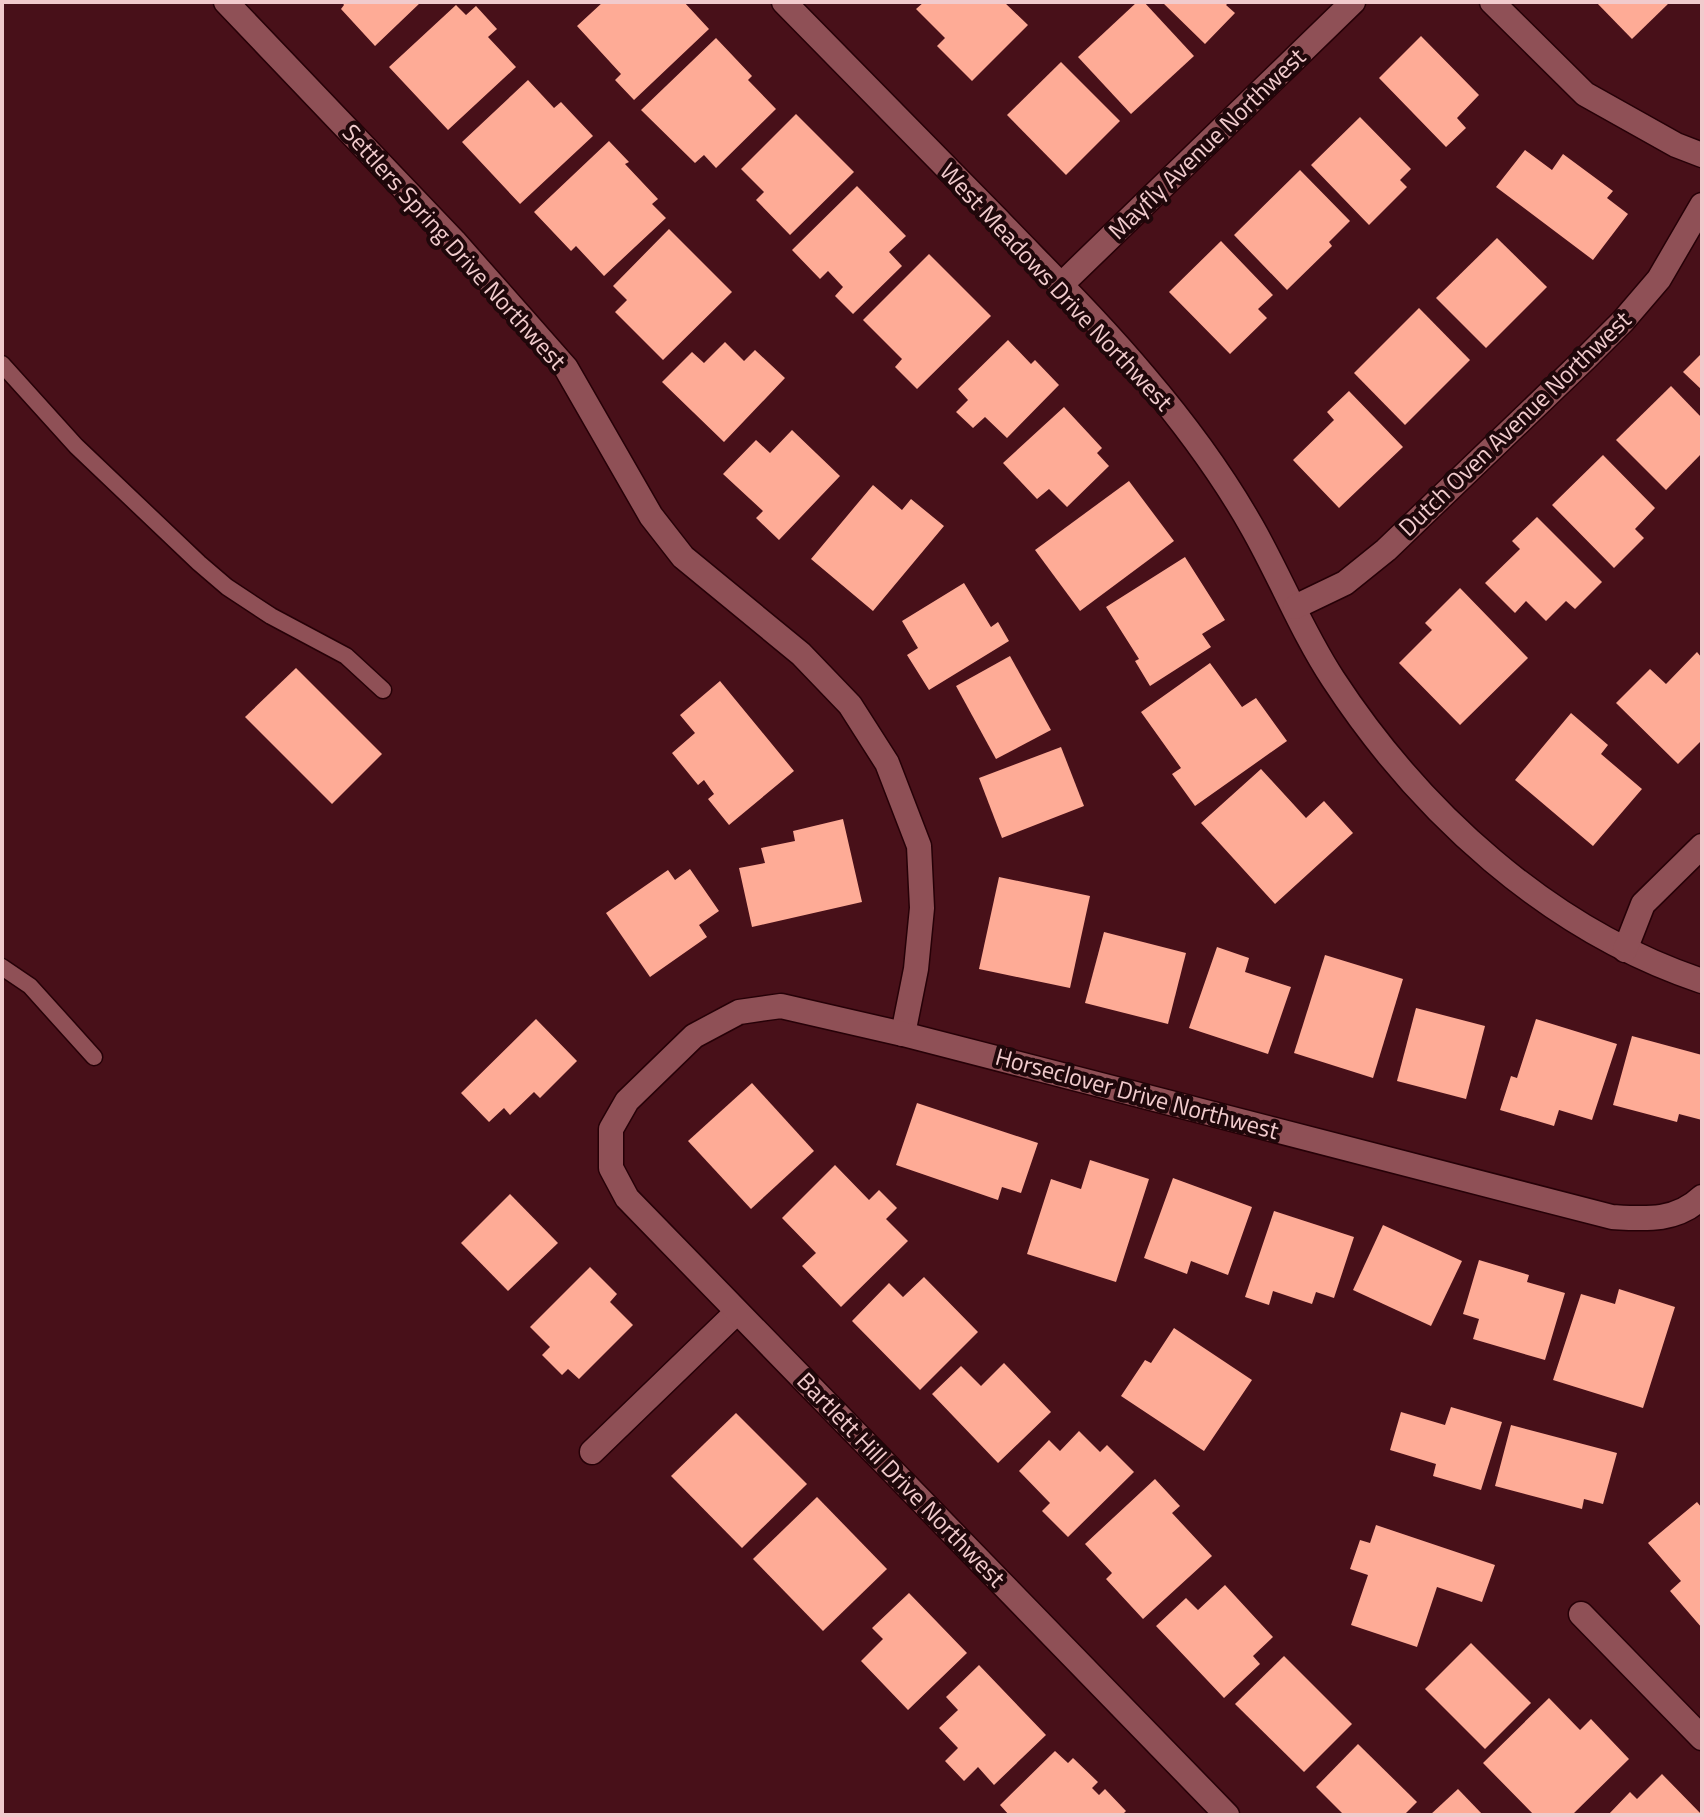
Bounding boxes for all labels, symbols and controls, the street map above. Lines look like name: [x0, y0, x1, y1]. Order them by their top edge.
street label: Mayfly Avenue Northwest: [1099, 39, 1314, 247]
street label: Settlers Spring Drive Northwest: [334, 115, 576, 378]
street label: West Meadows Drive Northwest: [932, 154, 1182, 419]
street label: Dutch Oven Avenue Northwest: [1390, 302, 1639, 544]
street label: Horseclover Drive Northwest: [992, 1038, 1283, 1148]
street label: Bartlett Hill Drive Northwest: [789, 1364, 1015, 1595]

